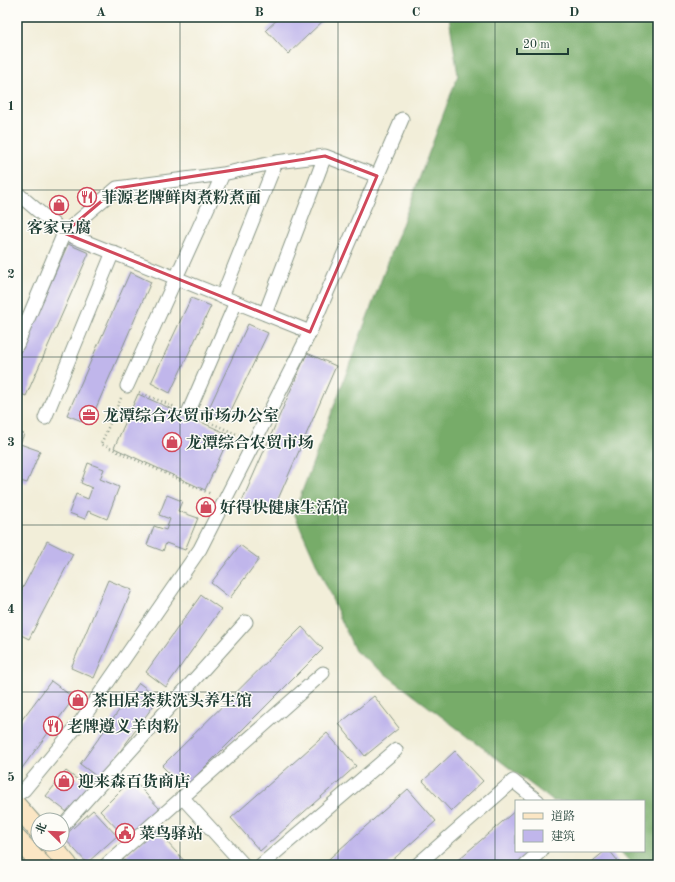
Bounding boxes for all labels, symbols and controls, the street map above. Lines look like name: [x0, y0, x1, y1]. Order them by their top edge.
text: A: [96, 6, 106, 19]
text: B: [254, 6, 264, 19]
text: C: [412, 6, 420, 19]
text: D: [569, 6, 579, 19]
scale bar: [517, 30, 568, 56]
text: 20 m: [523, 39, 550, 51]
text: 1: [7, 100, 15, 113]
restaurant icon: 菲源老牌鲜肉煮粉煮面: [76, 186, 98, 208]
place label: 菲源老牌鲜肉煮粉煮面: [101, 189, 261, 207]
shop icon: 客家豆腐: [48, 194, 70, 216]
place label: 客家豆腐: [27, 218, 91, 237]
text: 2: [7, 268, 15, 281]
office icon: 龙潭综合农贸市场办公室: [78, 404, 100, 426]
place label: 龙潭综合农贸市场办公室: [103, 406, 279, 425]
shop icon: 龙潭综合农贸市场: [161, 431, 183, 453]
place label: 龙潭综合农贸市场: [186, 433, 314, 452]
text: 3: [7, 436, 15, 449]
shop icon: 好得快健康生活馆: [195, 496, 217, 518]
place label: 好得快健康生活馆: [220, 498, 348, 517]
text: 4: [7, 603, 15, 616]
shop icon: 茶田居茶麸洗头养生馆: [67, 689, 89, 711]
place label: 茶田居茶麸洗头养生馆: [92, 691, 252, 710]
restaurant icon: 老牌遵义羊肉粉: [42, 715, 64, 737]
place label: 老牌遵义羊肉粉: [67, 717, 179, 736]
shop icon: 迎来森百货商店: [53, 770, 75, 792]
text: 5: [7, 771, 15, 784]
place label: 迎来森百货商店: [78, 772, 190, 791]
legend: [515, 800, 645, 852]
text: 道路: [551, 809, 575, 823]
north arrow: [30, 812, 70, 852]
text: 北: [34, 821, 49, 836]
public building icon: 菜鸟驿站: [114, 822, 136, 844]
place label: 菜鸟驿站: [139, 825, 203, 843]
text: 建筑: [551, 829, 575, 843]

